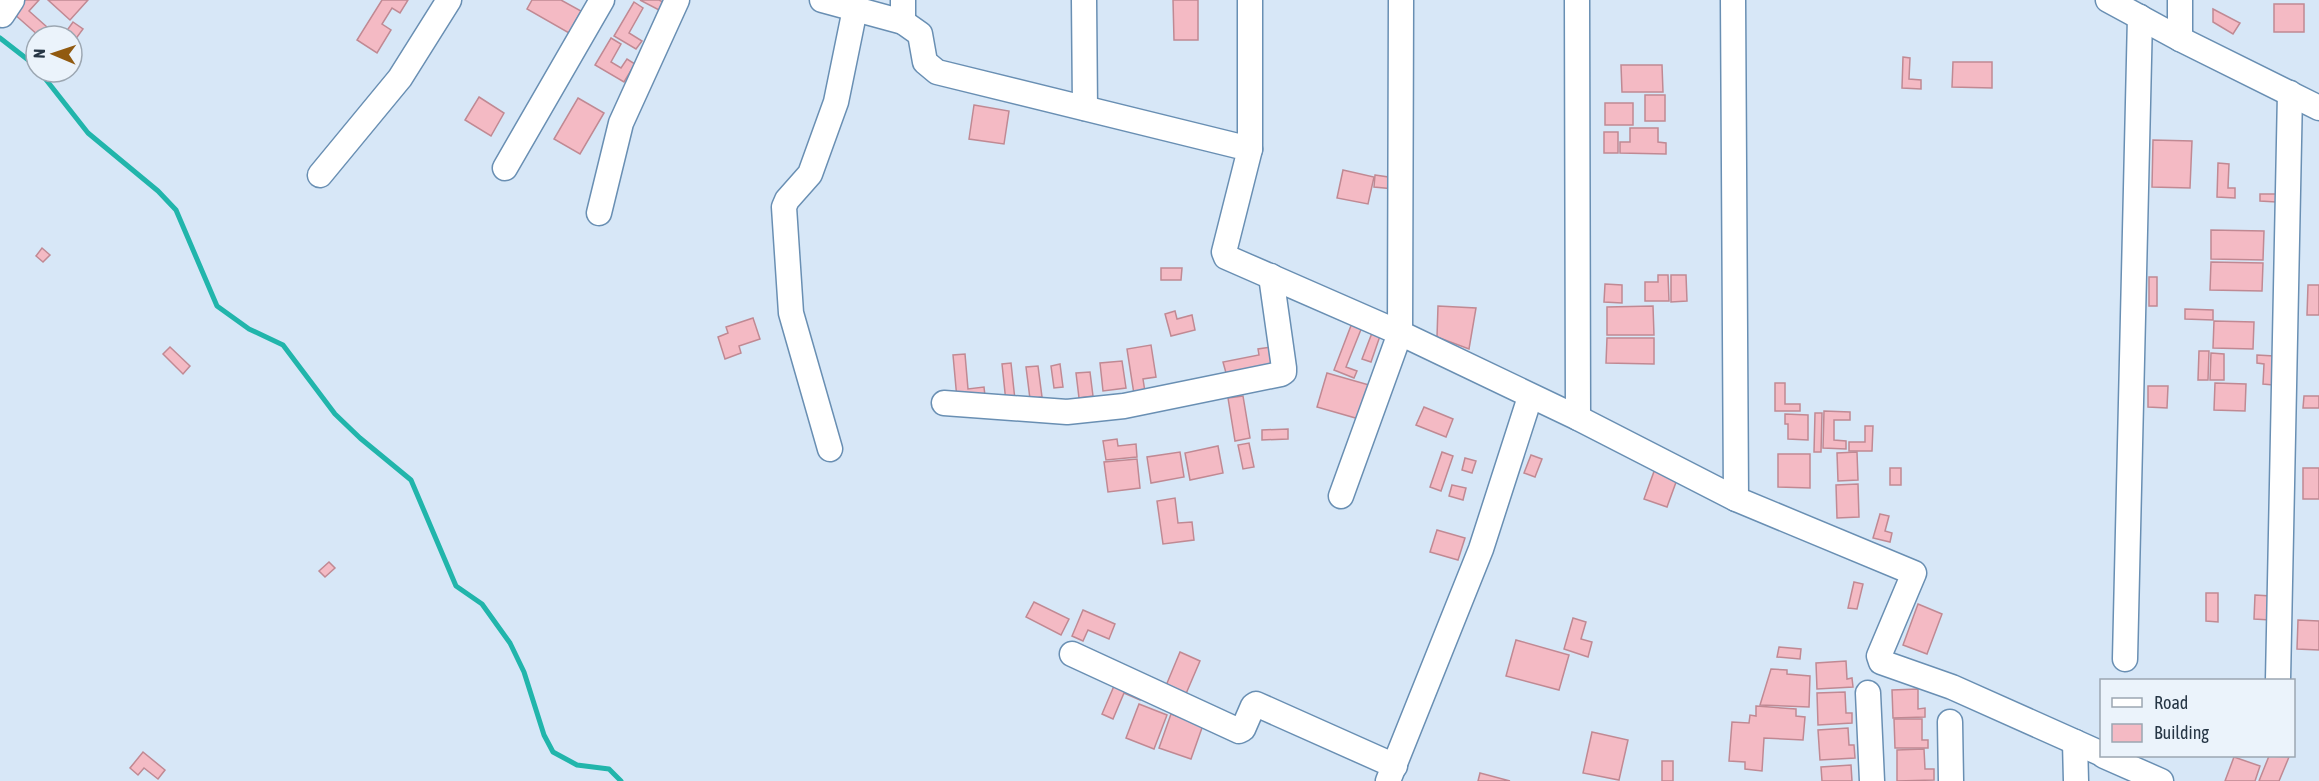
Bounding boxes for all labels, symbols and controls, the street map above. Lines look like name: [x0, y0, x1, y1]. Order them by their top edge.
north arrow: [24, 24, 84, 84]
text: N: [30, 48, 48, 59]
legend: [2100, 679, 2295, 757]
text: Road: [2154, 692, 2188, 713]
text: Building: [2154, 722, 2209, 743]

